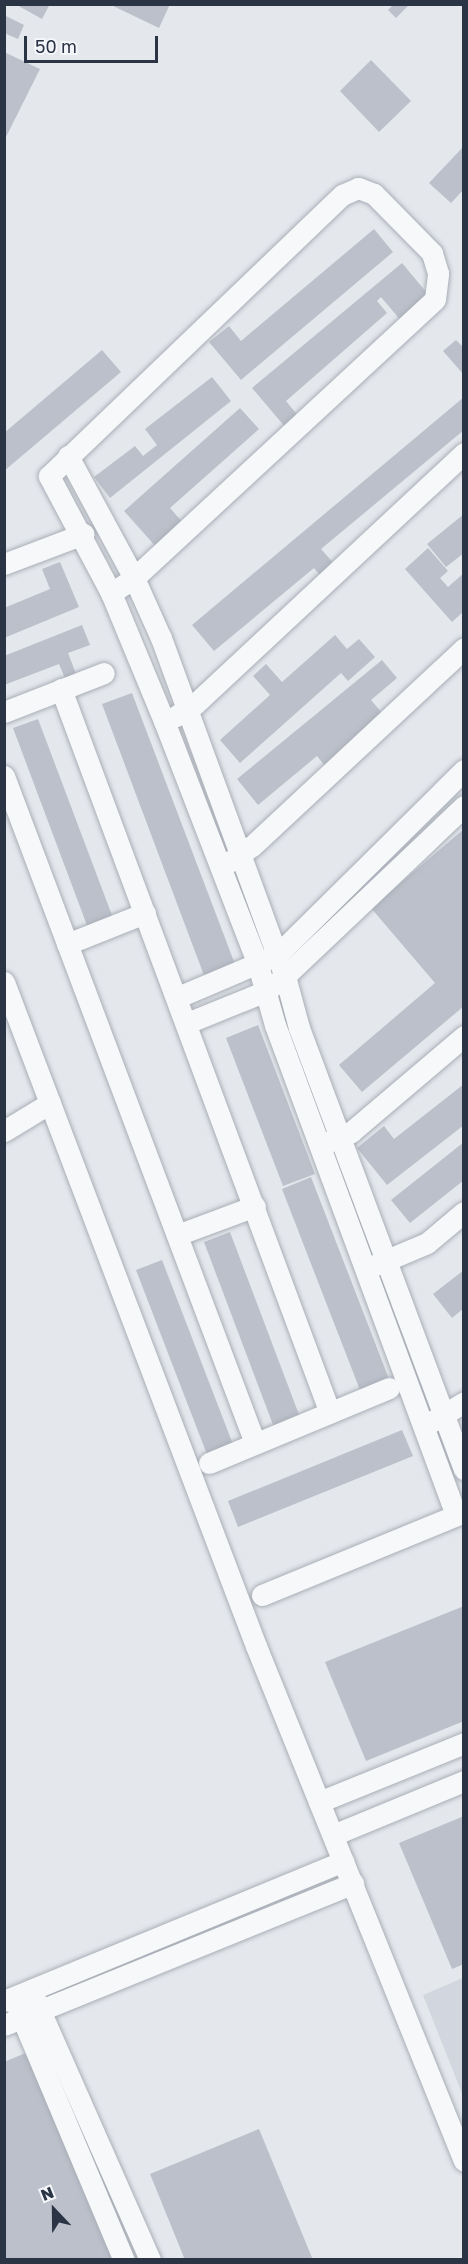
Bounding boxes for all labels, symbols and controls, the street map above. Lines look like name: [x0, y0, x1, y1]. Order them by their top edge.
scale bar: [27, 24, 160, 62]
text: 50 m: [35, 35, 77, 57]
north arrow: [24, 2180, 84, 2240]
text: N: [38, 2182, 57, 2205]

